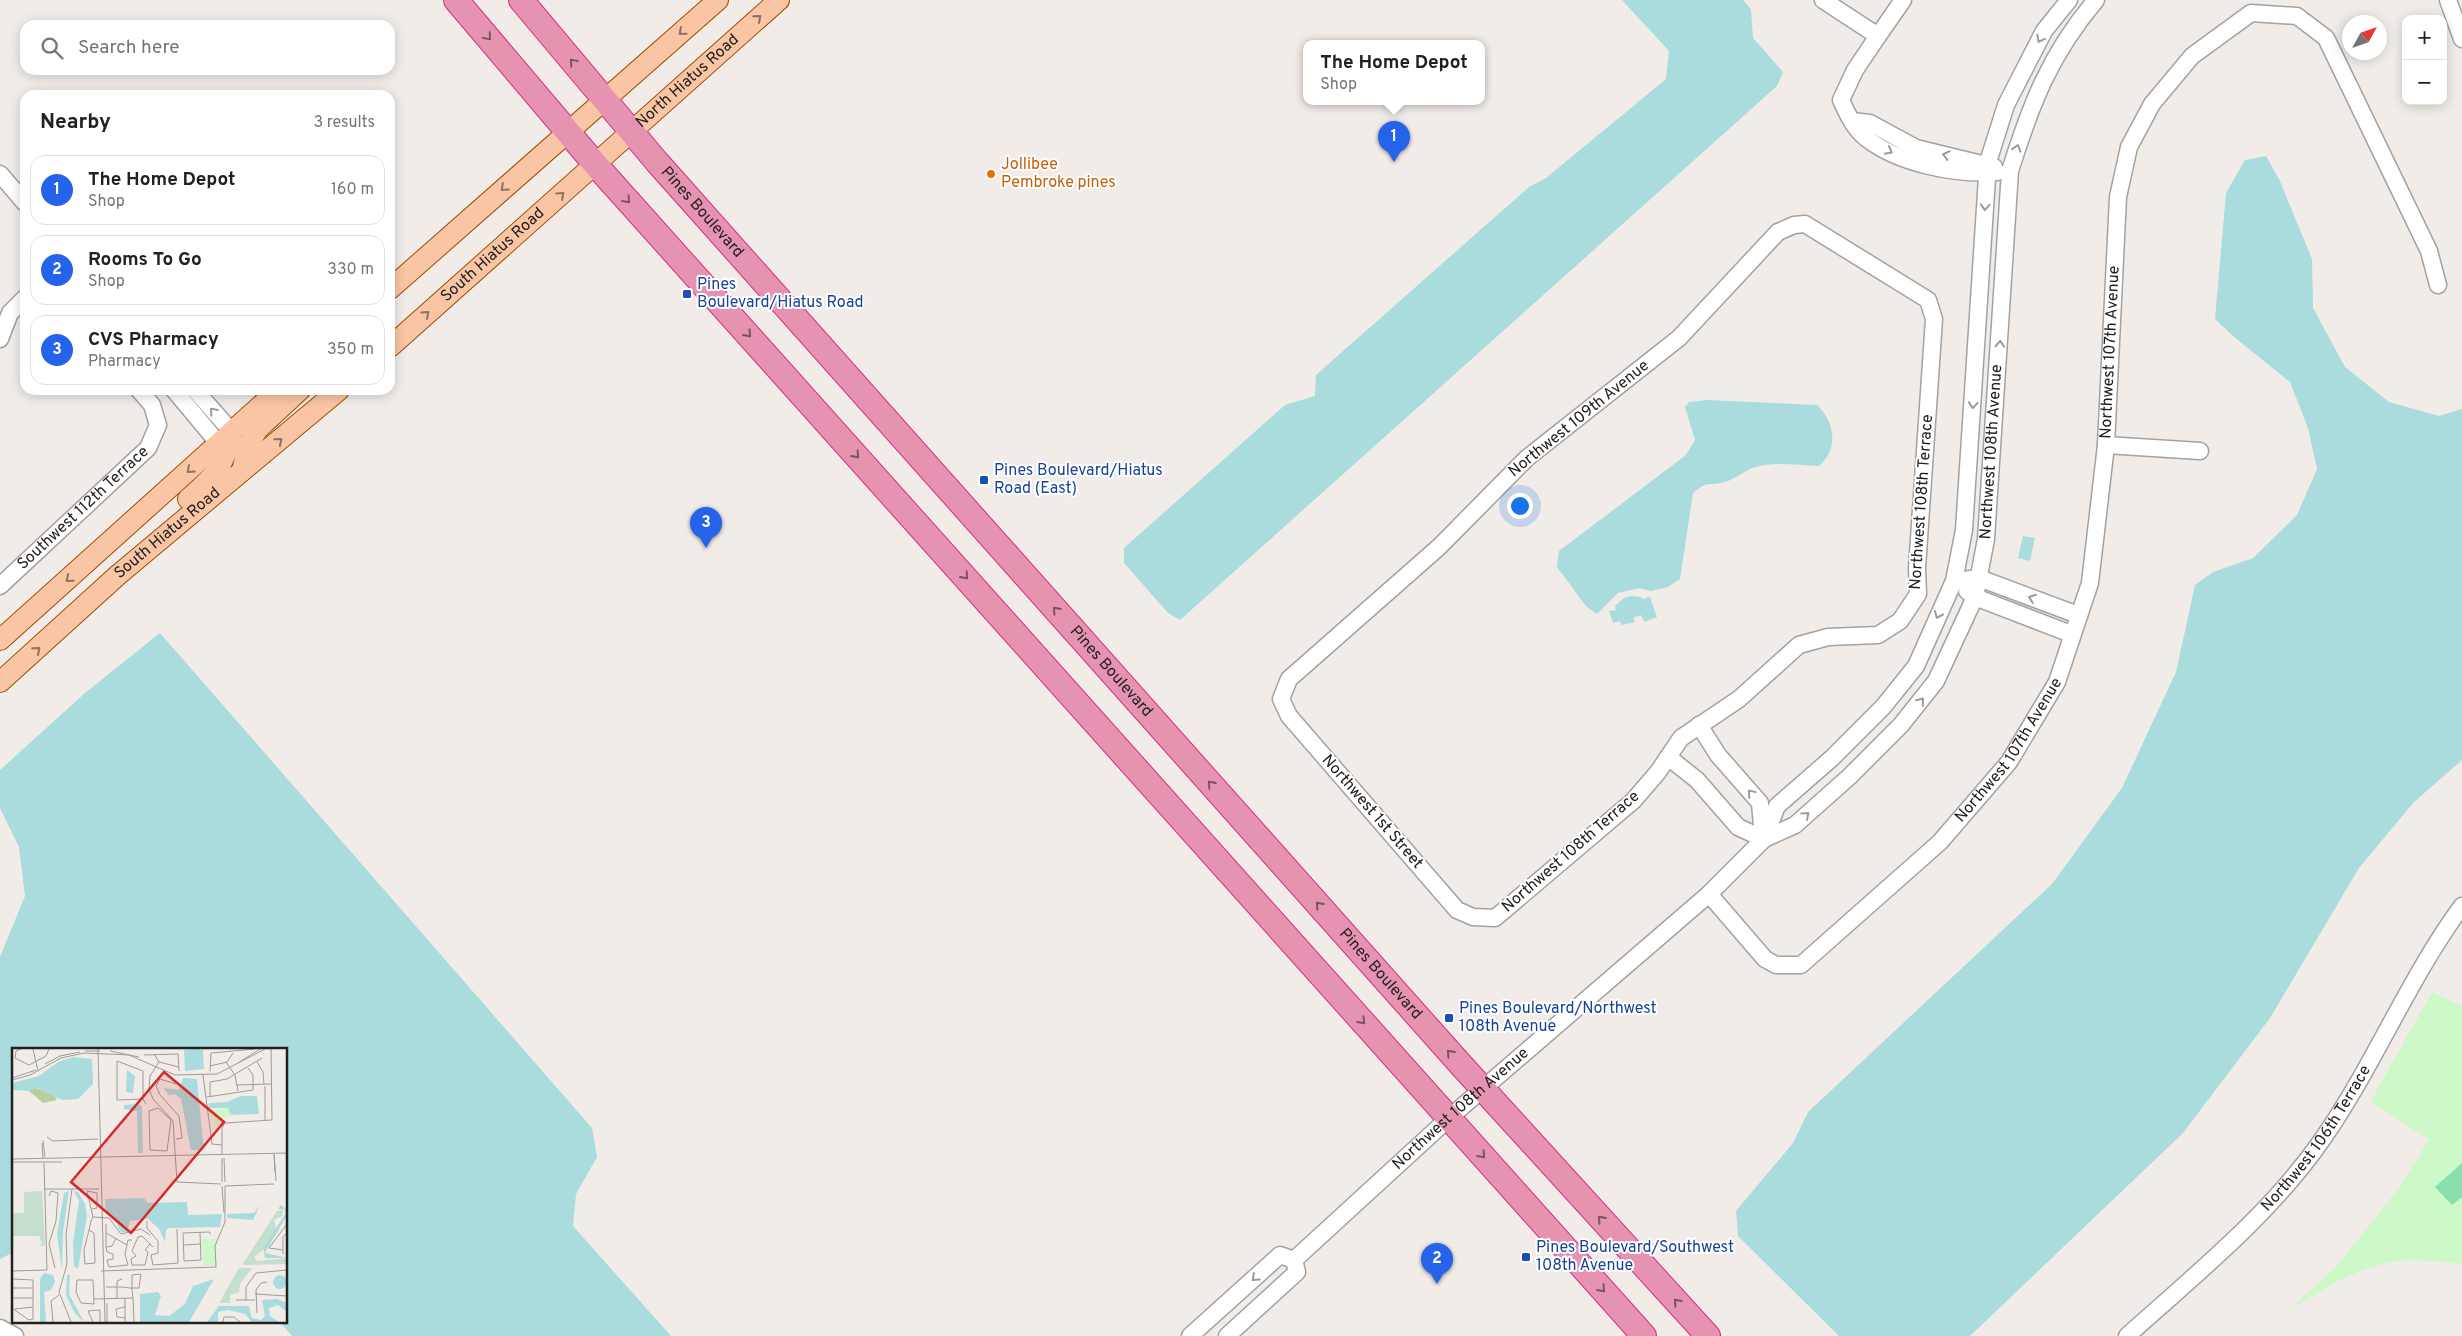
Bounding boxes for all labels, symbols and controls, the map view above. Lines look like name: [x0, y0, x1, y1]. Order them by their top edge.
one-way arrow: [753, 15, 762, 24]
north arrow: [2342, 15, 2387, 60]
map controls: [2402, 15, 2447, 105]
button: +: [2402, 15, 2447, 60]
search box: [20, 20, 395, 75]
one-way arrow: [678, 26, 687, 35]
street label: North Hiatus Road: [632, 30, 744, 133]
one-way arrow: [482, 32, 491, 41]
one-way arrow: [2036, 33, 2046, 42]
icon: search: [38, 34, 66, 62]
text: Search here: [78, 36, 180, 60]
popup: [1303, 40, 1485, 105]
text: The Home Depot: [1320, 51, 1468, 75]
one-way arrow: [570, 59, 578, 68]
button: −: [2402, 60, 2447, 105]
text: Shop: [1320, 75, 1357, 95]
text: Nearby: [40, 109, 111, 136]
text: 3 results: [313, 113, 375, 133]
pin: 1: [1378, 121, 1410, 162]
one-way arrow: [1884, 144, 1893, 154]
one-way arrow: [2012, 144, 2022, 152]
one-way arrow: [1941, 150, 1950, 161]
place label: Jollibee Pembroke pines: [1001, 155, 1116, 193]
street label: Pines Boulevard: [656, 163, 748, 262]
text: The Home Depot: [88, 168, 235, 192]
marker: Jollibee Pembroke pines: [985, 168, 997, 180]
text: 1: [54, 180, 60, 200]
text: 160 m: [331, 180, 374, 200]
one-way arrow: [501, 182, 510, 191]
one-way arrow: [555, 191, 564, 200]
text: Shop: [88, 192, 125, 212]
one-way arrow: [621, 195, 630, 204]
street label: South Hiatus Road: [437, 204, 549, 307]
one-way arrow: [1980, 204, 1991, 212]
text: Rooms To Go: [88, 248, 202, 272]
text: 2: [52, 260, 62, 280]
text: 330 m: [327, 260, 374, 280]
street label: Northwest 107th Avenue: [2096, 265, 2125, 439]
text: Shop: [88, 272, 125, 292]
place label: Pines Boulevard/Hiatus Road: [697, 275, 864, 313]
marker: Pines Boulevard/Hiatus Road: [681, 288, 693, 300]
one-way arrow: [421, 311, 430, 320]
text: CVS Pharmacy: [88, 328, 219, 352]
one-way arrow: [742, 329, 751, 338]
one-way arrow: [1994, 339, 2005, 347]
text: 3: [52, 340, 62, 360]
text: 350 m: [327, 340, 374, 360]
text: Pharmacy: [88, 352, 161, 372]
street label: Northwest 109th Avenue: [1505, 356, 1653, 482]
street label: Northwest 108th Avenue: [1976, 364, 2007, 540]
one-way arrow: [1967, 401, 1978, 409]
one-way arrow: [210, 407, 219, 416]
street label: Northwest 108th Terrace: [1906, 414, 1938, 590]
one-way arrow: [273, 438, 282, 447]
street label: Southwest 112th Terrace: [13, 442, 153, 574]
one-way arrow: [850, 449, 859, 458]
place label: Pines Boulevard/Hiatus Road (East): [994, 461, 1163, 499]
one-way arrow: [186, 464, 195, 473]
marker: Pines Boulevard/Hiatus Road (East): [978, 474, 990, 486]
street label: South Hiatus Road: [110, 483, 225, 584]
your location: [1507, 493, 1533, 519]
pin: 3: [690, 507, 722, 548]
one-way arrow: [959, 570, 967, 579]
one-way arrow: [66, 573, 75, 582]
one-way arrow: [2029, 594, 2037, 604]
one-way arrow: [1053, 607, 1062, 616]
one-way arrow: [1934, 610, 1945, 619]
street label: Pines Boulevard: [1065, 622, 1157, 721]
one-way arrow: [31, 647, 40, 656]
street label: Northwest 107th Avenue: [1951, 674, 2067, 827]
one-way arrow: [1915, 698, 1923, 707]
street label: Northwest 1st Street: [1317, 751, 1427, 873]
one-way arrow: [1208, 781, 1217, 790]
street label: Northwest 108th Terrace: [1498, 787, 1644, 917]
one-way arrow: [1748, 790, 1757, 799]
one-way arrow: [1800, 812, 1809, 821]
one-way arrow: [1316, 902, 1325, 911]
street label: Pines Boulevard: [1334, 924, 1426, 1024]
place label: Pines Boulevard/Northwest 108th Avenue: [1459, 999, 1657, 1037]
marker: Pines Boulevard/Northwest 108th Avenue: [1443, 1012, 1455, 1024]
one-way arrow: [1356, 1015, 1365, 1024]
street label: Northwest 108th Avenue: [1388, 1044, 1533, 1175]
inset map: [12, 1048, 288, 1324]
one-way arrow: [1447, 1049, 1456, 1058]
street label: Northwest 106th Terrace: [2257, 1062, 2376, 1216]
one-way arrow: [1476, 1149, 1485, 1158]
one-way arrow: [1598, 1215, 1607, 1224]
place label: Pines Boulevard/Southwest 108th Avenue: [1536, 1238, 1734, 1276]
pin: 2: [1421, 1243, 1453, 1284]
marker: Pines Boulevard/Southwest 108th Avenue: [1520, 1251, 1532, 1263]
one-way arrow: [1251, 1272, 1260, 1281]
one-way arrow: [1596, 1283, 1605, 1292]
one-way arrow: [1674, 1298, 1683, 1307]

